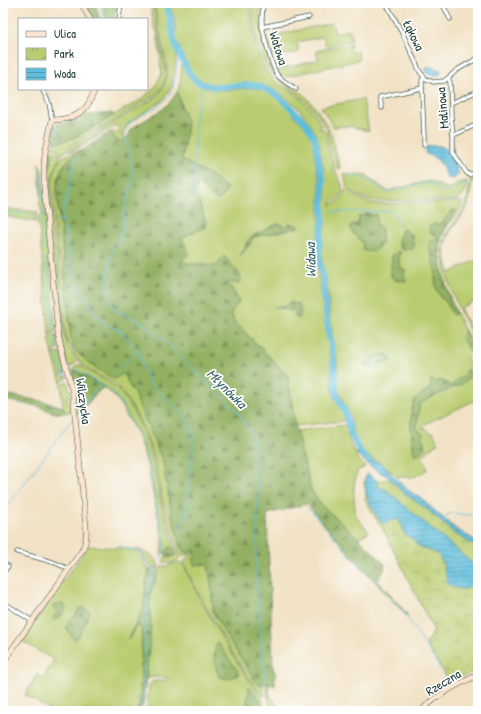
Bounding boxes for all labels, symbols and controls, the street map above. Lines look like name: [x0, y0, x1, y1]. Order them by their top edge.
street label: Łąkowa: [399, 16, 429, 54]
legend: [18, 18, 148, 90]
text: Ulica: [54, 25, 76, 42]
street label: Wałowa: [265, 29, 293, 67]
text: Park: [54, 45, 74, 62]
text: Woda: [54, 65, 76, 82]
street label: Malinowa: [431, 87, 453, 129]
water label: Widawa: [300, 241, 320, 278]
water label: Młynówka: [202, 364, 252, 414]
street label: Wilczycka: [72, 377, 96, 425]
street label: Rzeczna: [422, 664, 464, 700]

